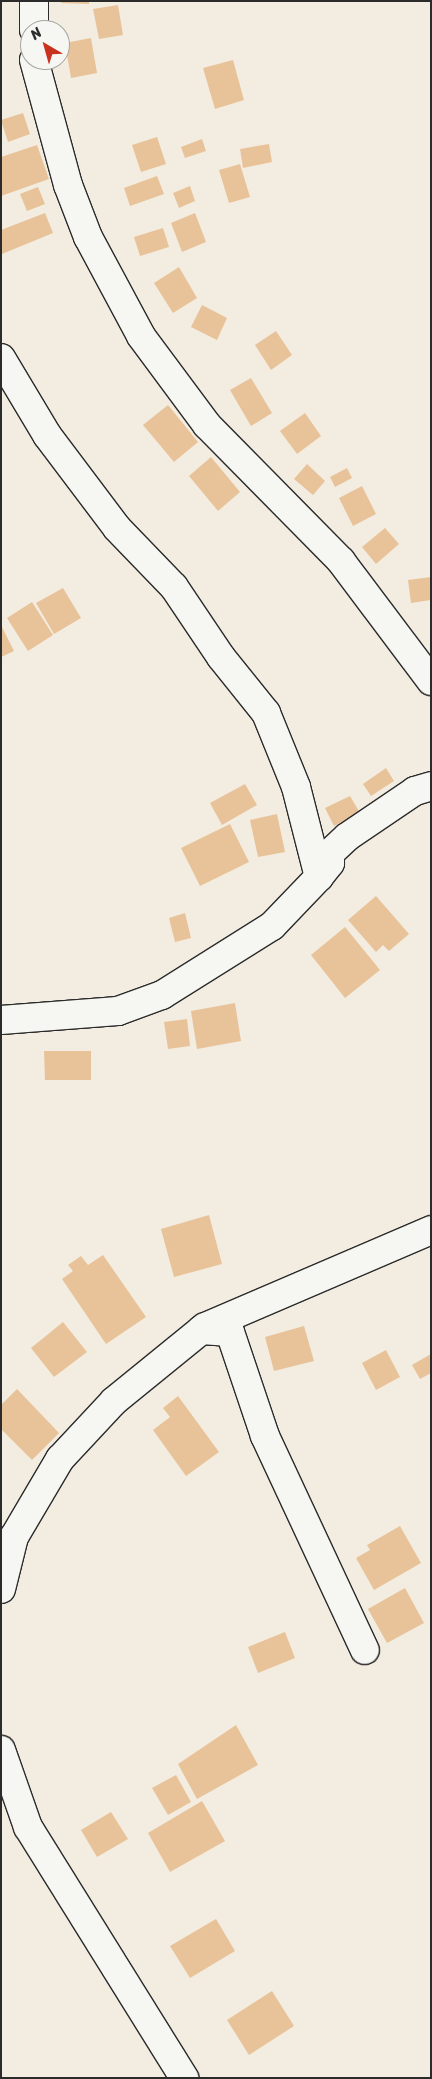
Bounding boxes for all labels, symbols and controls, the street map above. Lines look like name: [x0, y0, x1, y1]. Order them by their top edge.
north arrow: [20, 20, 70, 70]
text: N: [25, 21, 48, 46]

